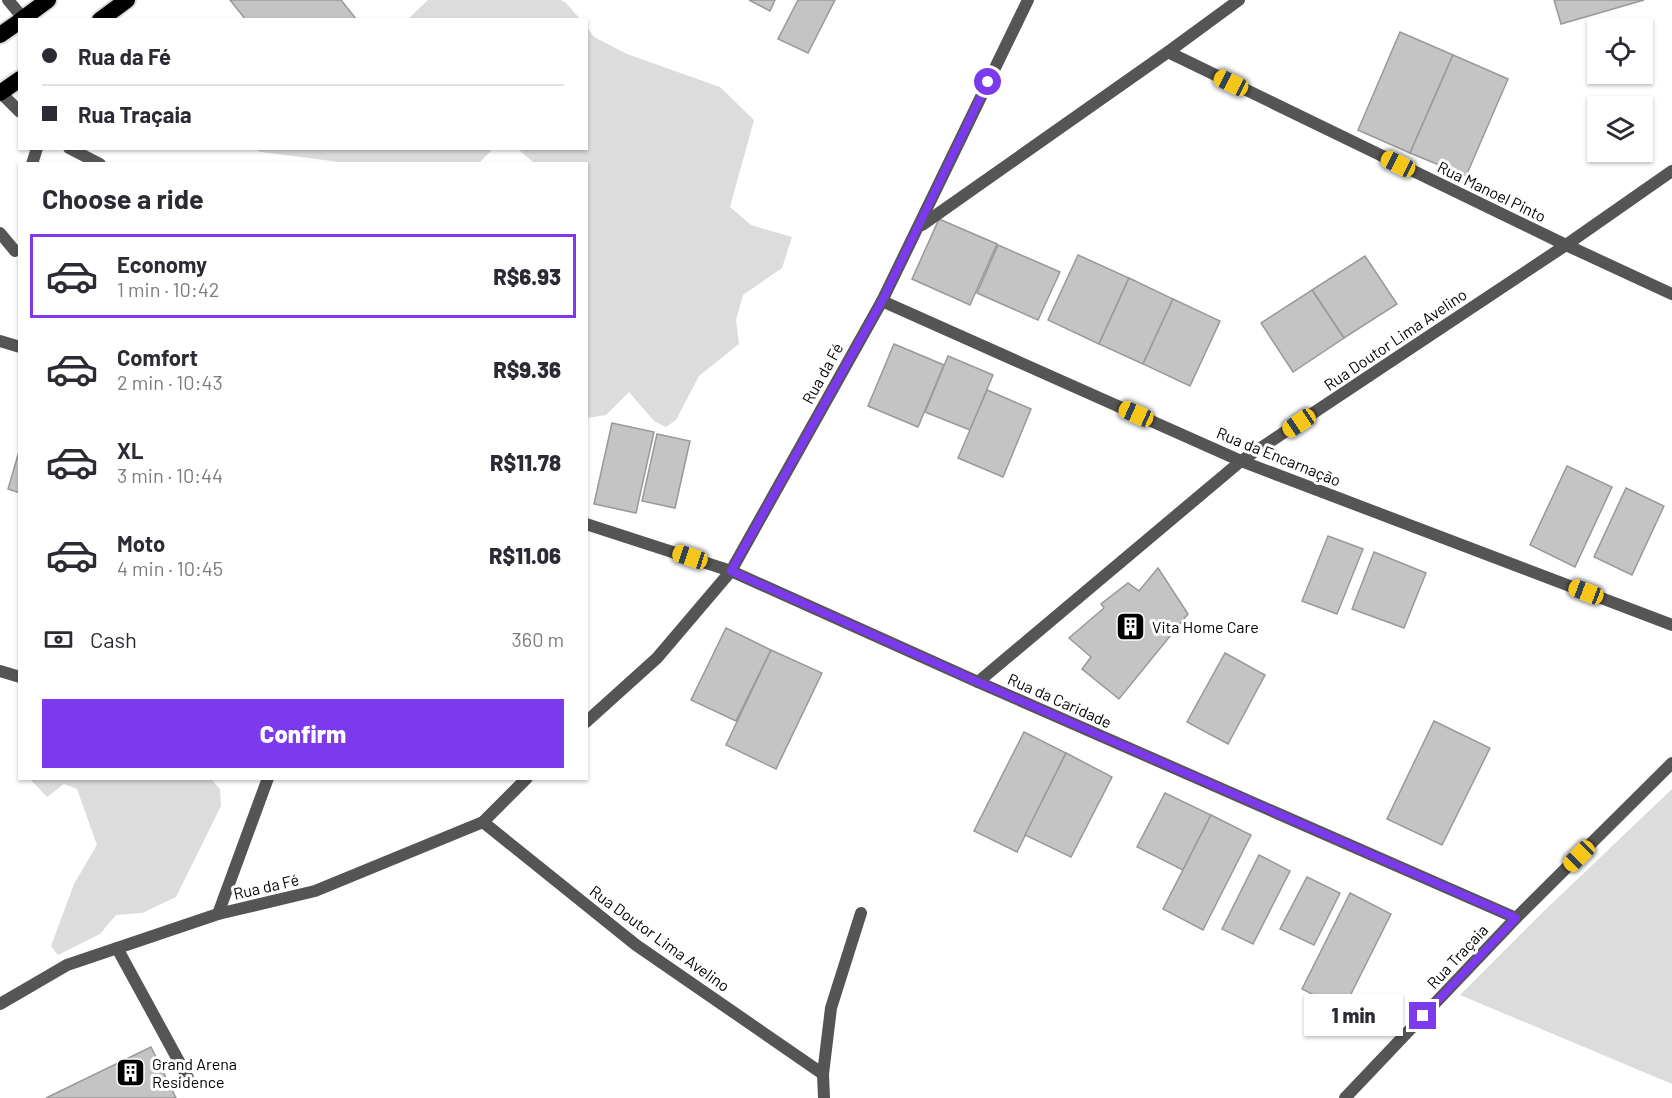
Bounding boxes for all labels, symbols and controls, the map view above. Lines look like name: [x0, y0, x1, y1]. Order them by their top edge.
map controls: [1587, 18, 1653, 162]
button: locate: [1587, 18, 1653, 84]
text: Rua da Fé: [78, 43, 171, 69]
car: [1211, 67, 1251, 99]
route start: [974, 68, 1001, 95]
button: layers: [1587, 96, 1653, 162]
text: Rua Traçaia: [78, 101, 192, 127]
car: [1378, 148, 1418, 180]
street label: Rua Manoel Pinto: [1435, 156, 1549, 226]
text: Choose a ride: [42, 182, 204, 214]
icon: car: [45, 249, 99, 303]
text: Economy: [117, 251, 207, 277]
text: R$6.93: [493, 263, 561, 289]
text: 1 min · 10:42: [117, 277, 219, 301]
street label: Rua Doutor Lima Avelino: [1320, 284, 1470, 394]
street label: Rua da Fé: [797, 339, 847, 407]
icon: car: [45, 342, 99, 396]
text: Comfort: [117, 344, 198, 370]
text: R$9.36: [493, 356, 561, 382]
text: 2 min · 10:43: [117, 370, 223, 394]
car: [1116, 398, 1156, 430]
car: [1279, 405, 1319, 441]
street label: Rua da Encarnação: [1214, 422, 1344, 490]
icon: car: [45, 435, 99, 489]
text: XL: [117, 437, 143, 463]
text: R$11.78: [490, 449, 561, 475]
text: 3 min · 10:44: [117, 463, 223, 487]
icon: car: [45, 528, 99, 582]
text: Moto: [117, 530, 165, 556]
text: R$11.06: [489, 542, 561, 568]
car: [670, 543, 710, 571]
text: 4 min · 10:45: [117, 556, 223, 580]
car: [1566, 577, 1606, 607]
building icon: Vita Home Care: [1115, 610, 1147, 642]
place label: Vita Home Care: [1152, 617, 1259, 636]
icon: cash: [42, 623, 75, 656]
text: Cash: [90, 626, 137, 652]
text: 360 m: [512, 627, 564, 651]
street label: Rua da Caridade: [1005, 669, 1115, 731]
button: Confirm: [42, 699, 564, 768]
car: [1560, 837, 1598, 875]
street label: Rua da Fé: [231, 869, 301, 903]
street label: Rua Doutor Lima Avelino: [586, 881, 734, 995]
street label: Rua Traçaia: [1423, 920, 1491, 992]
callout: 1 min: [1303, 995, 1402, 1037]
route end: [1409, 1002, 1436, 1029]
text: 1 min: [1332, 1003, 1375, 1027]
place label: Grand Arena Residence: [152, 1054, 237, 1091]
building icon: Grand Arena Residence: [115, 1056, 147, 1088]

